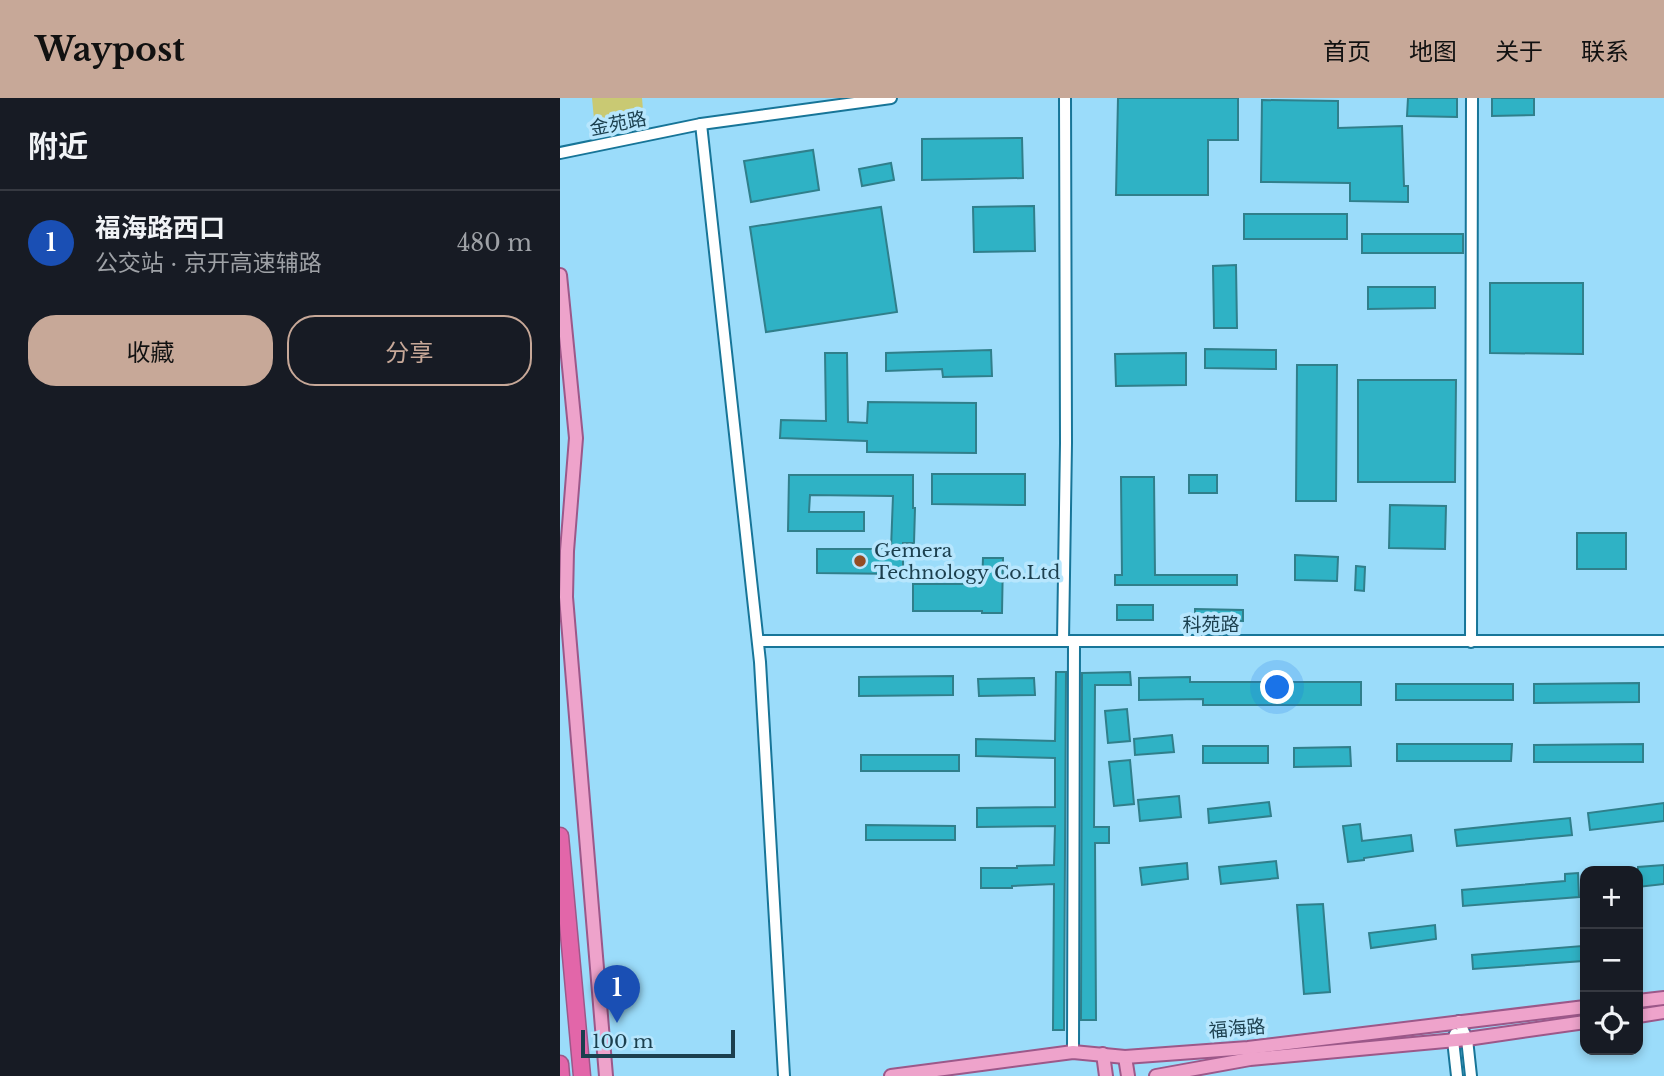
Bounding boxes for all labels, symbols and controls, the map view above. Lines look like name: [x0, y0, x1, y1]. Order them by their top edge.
text: Waypost: [35, 29, 185, 70]
text: 首页: [1323, 37, 1371, 66]
text: 地图: [1409, 37, 1457, 66]
text: 关于: [1495, 37, 1543, 66]
text: 联系: [1581, 37, 1629, 66]
street label: 金苑路: [588, 107, 648, 140]
text: 附近: [28, 128, 88, 165]
text: 福海路西口: [95, 212, 225, 244]
text: 1: [46, 229, 56, 257]
text: 480 m: [457, 229, 532, 257]
text: 公交站 · 京开高速辅路: [95, 249, 322, 277]
button: 收藏: [28, 315, 273, 386]
button: 分享: [287, 315, 532, 386]
place label: Gemera Technology Co.Ltd: [874, 539, 1061, 584]
marker: Gemera Technology Co.Ltd: [852, 553, 868, 569]
street label: 科苑路: [1182, 613, 1240, 636]
your location: [1260, 670, 1294, 704]
map controls: [1580, 866, 1643, 1055]
button: +: [1580, 866, 1643, 929]
button: −: [1580, 929, 1643, 992]
pin: 1: [594, 965, 640, 1023]
button: locate: [1580, 992, 1643, 1055]
street label: 福海路: [1208, 1015, 1266, 1042]
scale bar: [581, 1027, 735, 1059]
text: 100 m: [592, 1030, 653, 1053]

